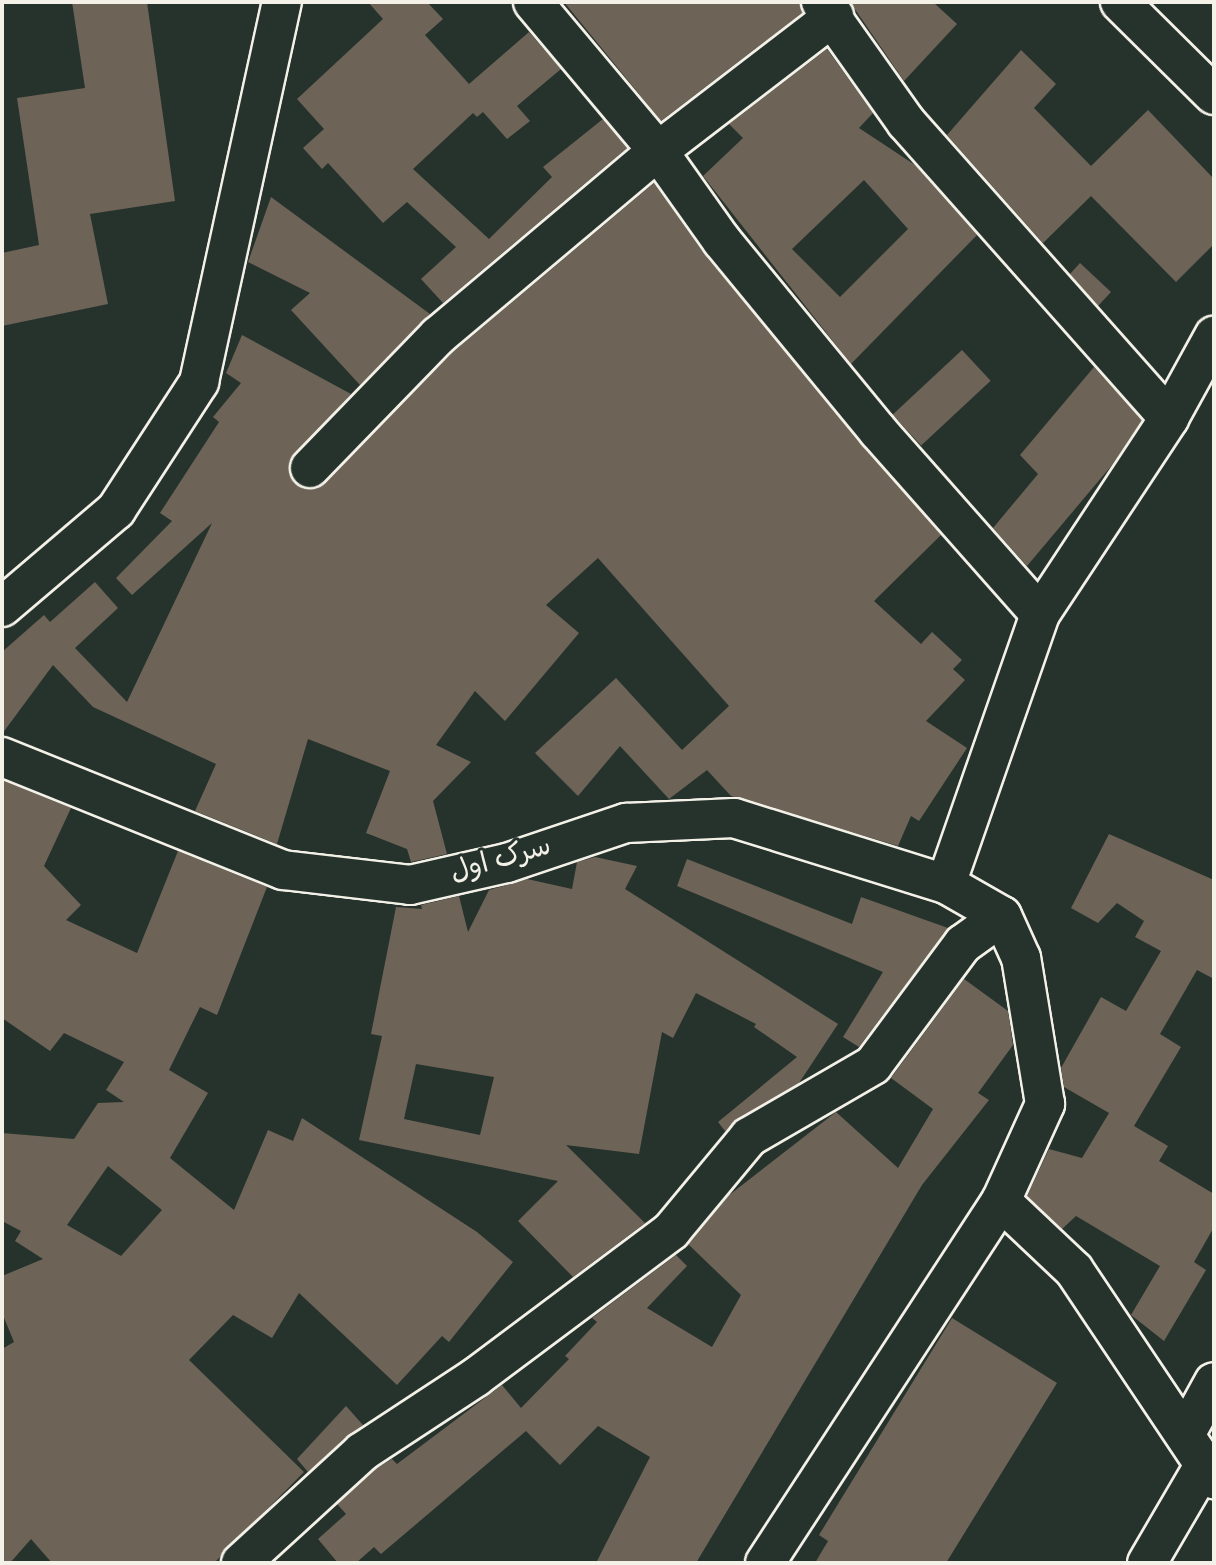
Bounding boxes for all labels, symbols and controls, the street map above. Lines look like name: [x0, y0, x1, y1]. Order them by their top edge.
street label: سرک اول: [447, 831, 555, 891]

